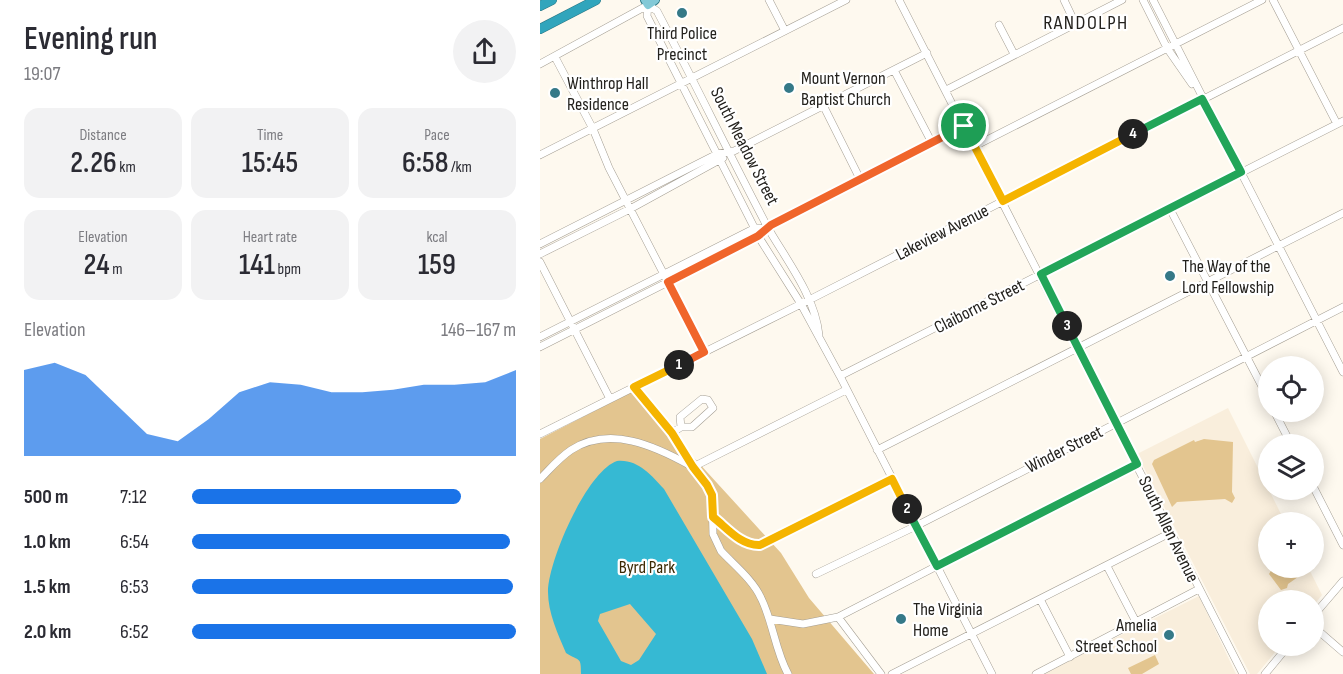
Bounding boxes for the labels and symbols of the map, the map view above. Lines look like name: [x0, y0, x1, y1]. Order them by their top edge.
marker: Third Police Precinct: [675, 6, 689, 20]
district label: RANDOLPH: [1043, 11, 1129, 35]
place label: Third Police Precinct: [647, 23, 717, 65]
place label: Mount Vernon Baptist Church: [801, 68, 891, 110]
place label: Winthrop Hall Residence: [567, 73, 649, 115]
marker: Mount Vernon Baptist Church: [782, 81, 796, 95]
street label: South Meadow Street: [706, 84, 784, 209]
marker: Winthrop Hall Residence: [548, 86, 562, 100]
pin: [938, 100, 989, 151]
pin: 4: [1118, 119, 1148, 149]
street label: Lakeview Avenue: [892, 200, 992, 265]
place label: The Way of the Lord Fellowship: [1182, 256, 1274, 298]
marker: The Way of the Lord Fellowship: [1163, 269, 1177, 283]
street label: Claiborne Street: [931, 275, 1028, 338]
pin: 3: [1052, 311, 1082, 341]
pin: 1: [664, 350, 694, 380]
street label: Winder Street: [1022, 421, 1107, 478]
street label: South Allen Avenue: [1134, 473, 1203, 586]
pin: 2: [892, 494, 922, 524]
park label: Byrd Park: [619, 557, 675, 578]
place label: The Virginia Home: [913, 599, 983, 641]
marker: The Virginia Home: [894, 612, 908, 626]
place label: Amelia Street School: [1075, 615, 1157, 657]
marker: Amelia Street School: [1162, 628, 1176, 642]

